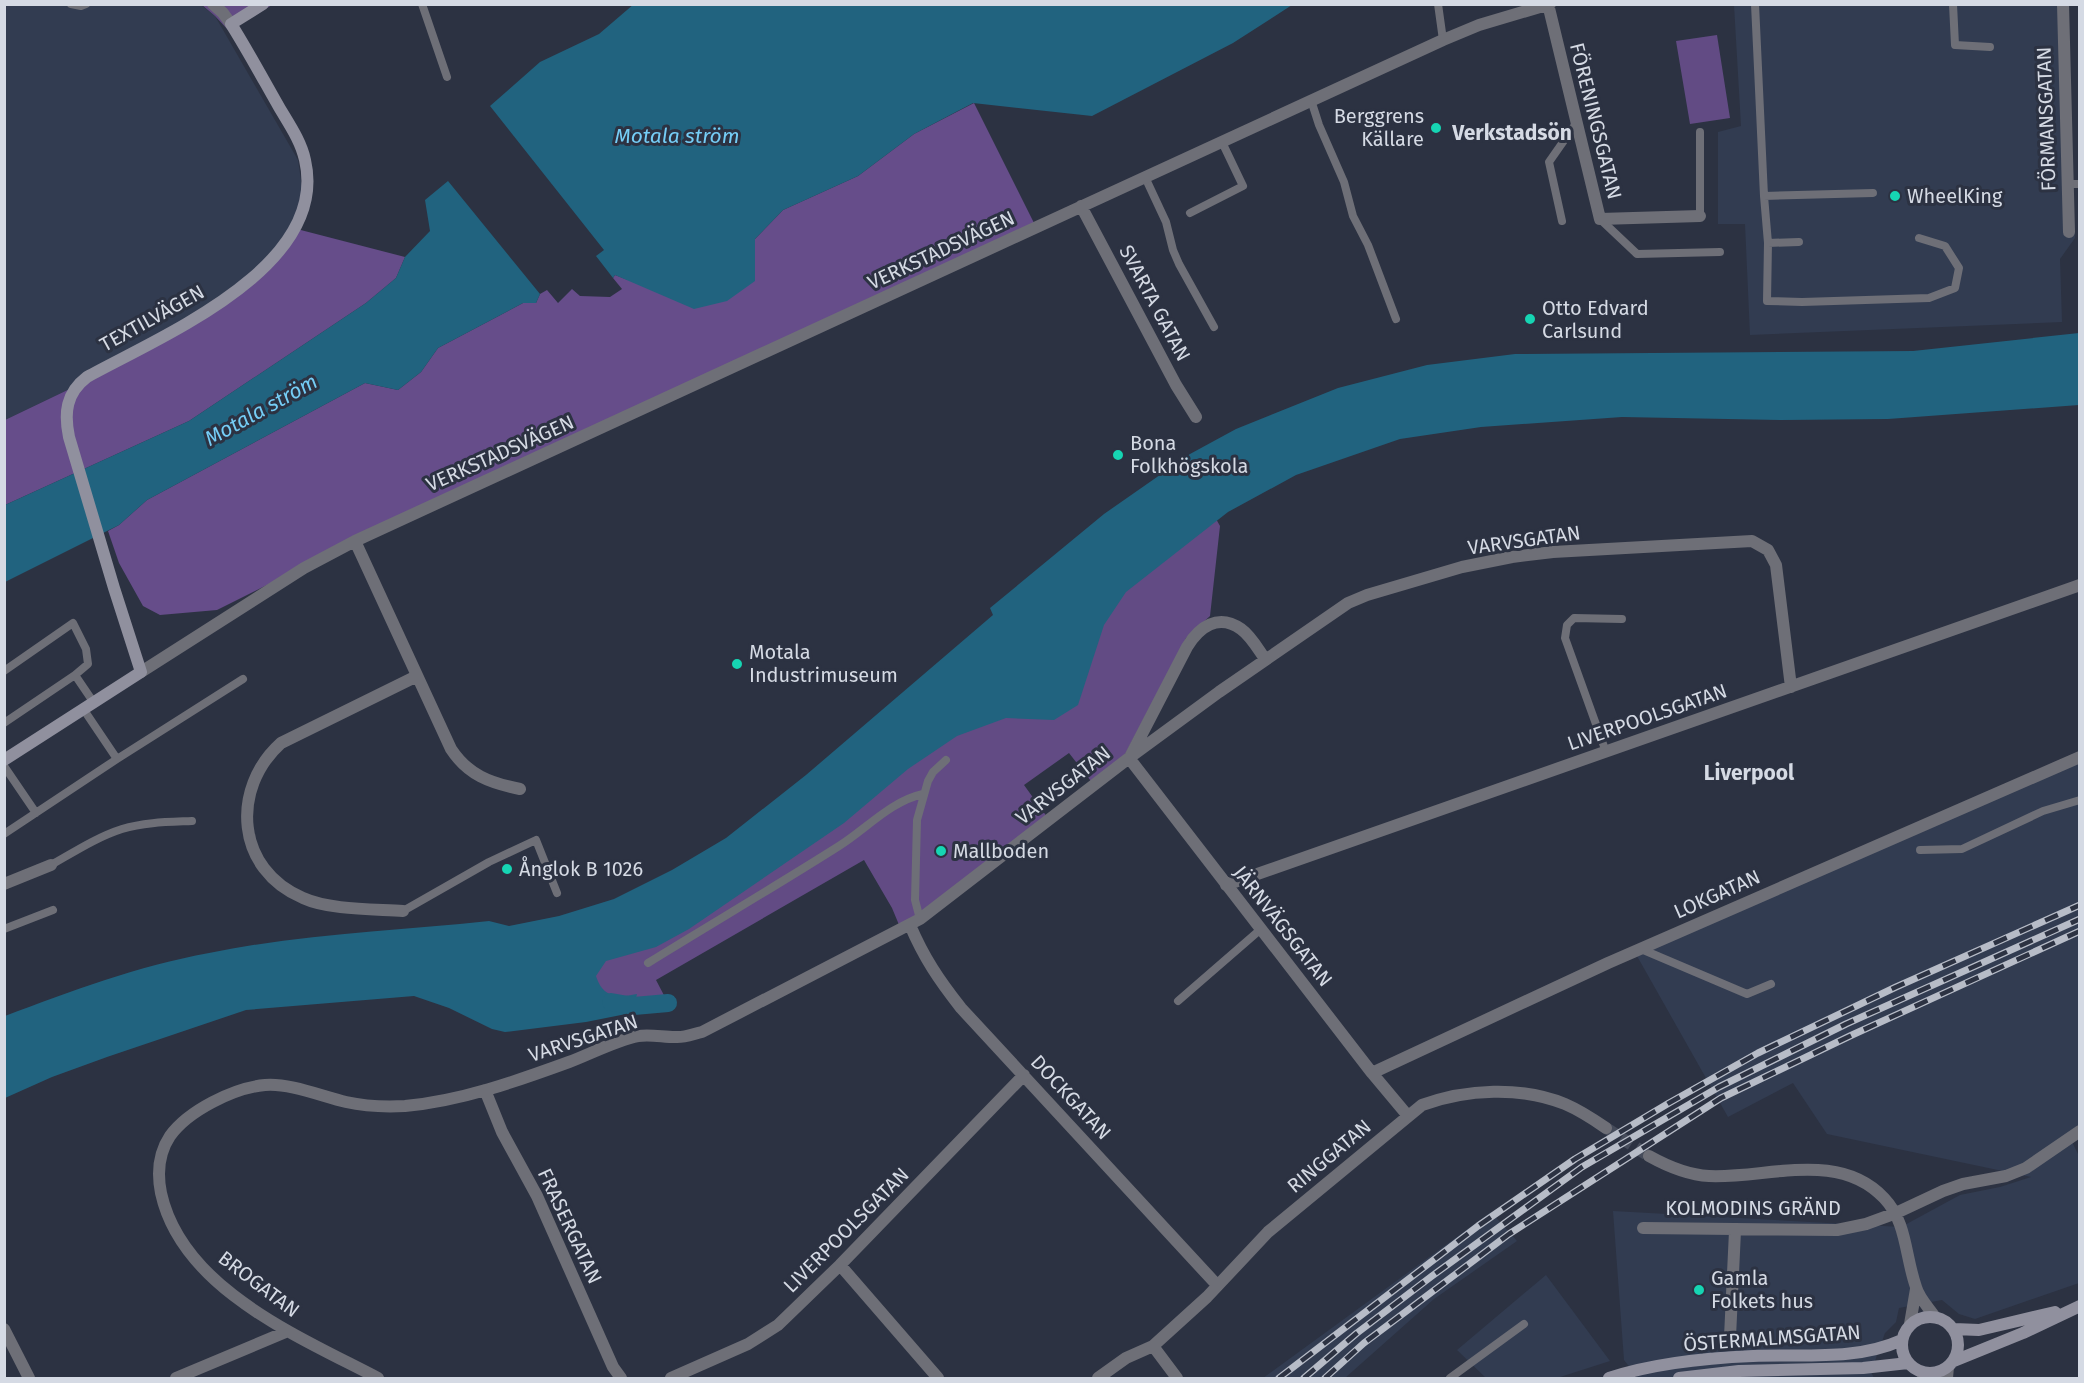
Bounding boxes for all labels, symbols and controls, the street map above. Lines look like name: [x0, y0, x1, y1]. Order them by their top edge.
street label: FÖRENINGSGATAN: [1565, 40, 1627, 202]
street label: FÖRMANSGATAN: [2031, 46, 2061, 192]
place label: Berggrens Källare: [1334, 104, 1424, 151]
district label: Verkstadsön: [1451, 120, 1572, 146]
marker: Berggrens Källare: [1429, 121, 1443, 135]
water label: Motala ström: [614, 123, 740, 149]
place label: WheelKing: [1907, 184, 2003, 208]
marker: WheelKing: [1888, 189, 1902, 203]
street label: VERKSTADSVÄGEN: [864, 205, 1018, 295]
street label: SVARTA GATAN: [1114, 241, 1196, 365]
street label: TEXTILVÄGEN: [96, 279, 208, 357]
place label: Otto Edvard Carlsund: [1542, 296, 1649, 343]
marker: Otto Edvard Carlsund: [1523, 312, 1537, 326]
water label: Motala ström: [200, 368, 322, 452]
street label: VERKSTADSVÄGEN: [422, 410, 578, 496]
place label: Bona Folkhögskola: [1130, 431, 1248, 478]
marker: Bona Folkhögskola: [1111, 448, 1125, 462]
street label: VARVSGATAN: [1466, 520, 1582, 560]
place label: Motala Industrimuseum: [749, 640, 898, 687]
marker: Motala Industrimuseum: [730, 657, 744, 671]
street label: LIVERPOOLSGATAN: [1564, 678, 1730, 756]
street label: VARVSGATAN: [1011, 741, 1115, 829]
district label: Liverpool: [1704, 760, 1795, 786]
place label: Mallboden: [953, 839, 1049, 863]
marker: Mallboden: [934, 844, 948, 858]
place label: Ånglok B 1026: [519, 856, 643, 881]
street label: JÄRNVÄGSGATAN: [1228, 861, 1338, 991]
marker: Ånglok B 1026: [500, 862, 514, 876]
street label: LOKGATAN: [1670, 864, 1764, 924]
street label: VARVSGATAN: [525, 1009, 641, 1067]
street label: DOCKGATAN: [1026, 1050, 1116, 1144]
street label: RINGGATAN: [1282, 1114, 1376, 1198]
street label: LIVERPOOLSGATAN: [778, 1162, 914, 1298]
street label: FRASERGATAN: [533, 1165, 607, 1287]
street label: KOLMODINS GRÄND: [1665, 1196, 1841, 1220]
street label: BROGATAN: [214, 1246, 304, 1322]
place label: Gamla Folkets hus: [1711, 1266, 1813, 1313]
marker: Gamla Folkets hus: [1692, 1283, 1706, 1297]
street label: ÖSTERMALMSGATAN: [1682, 1320, 1862, 1356]

